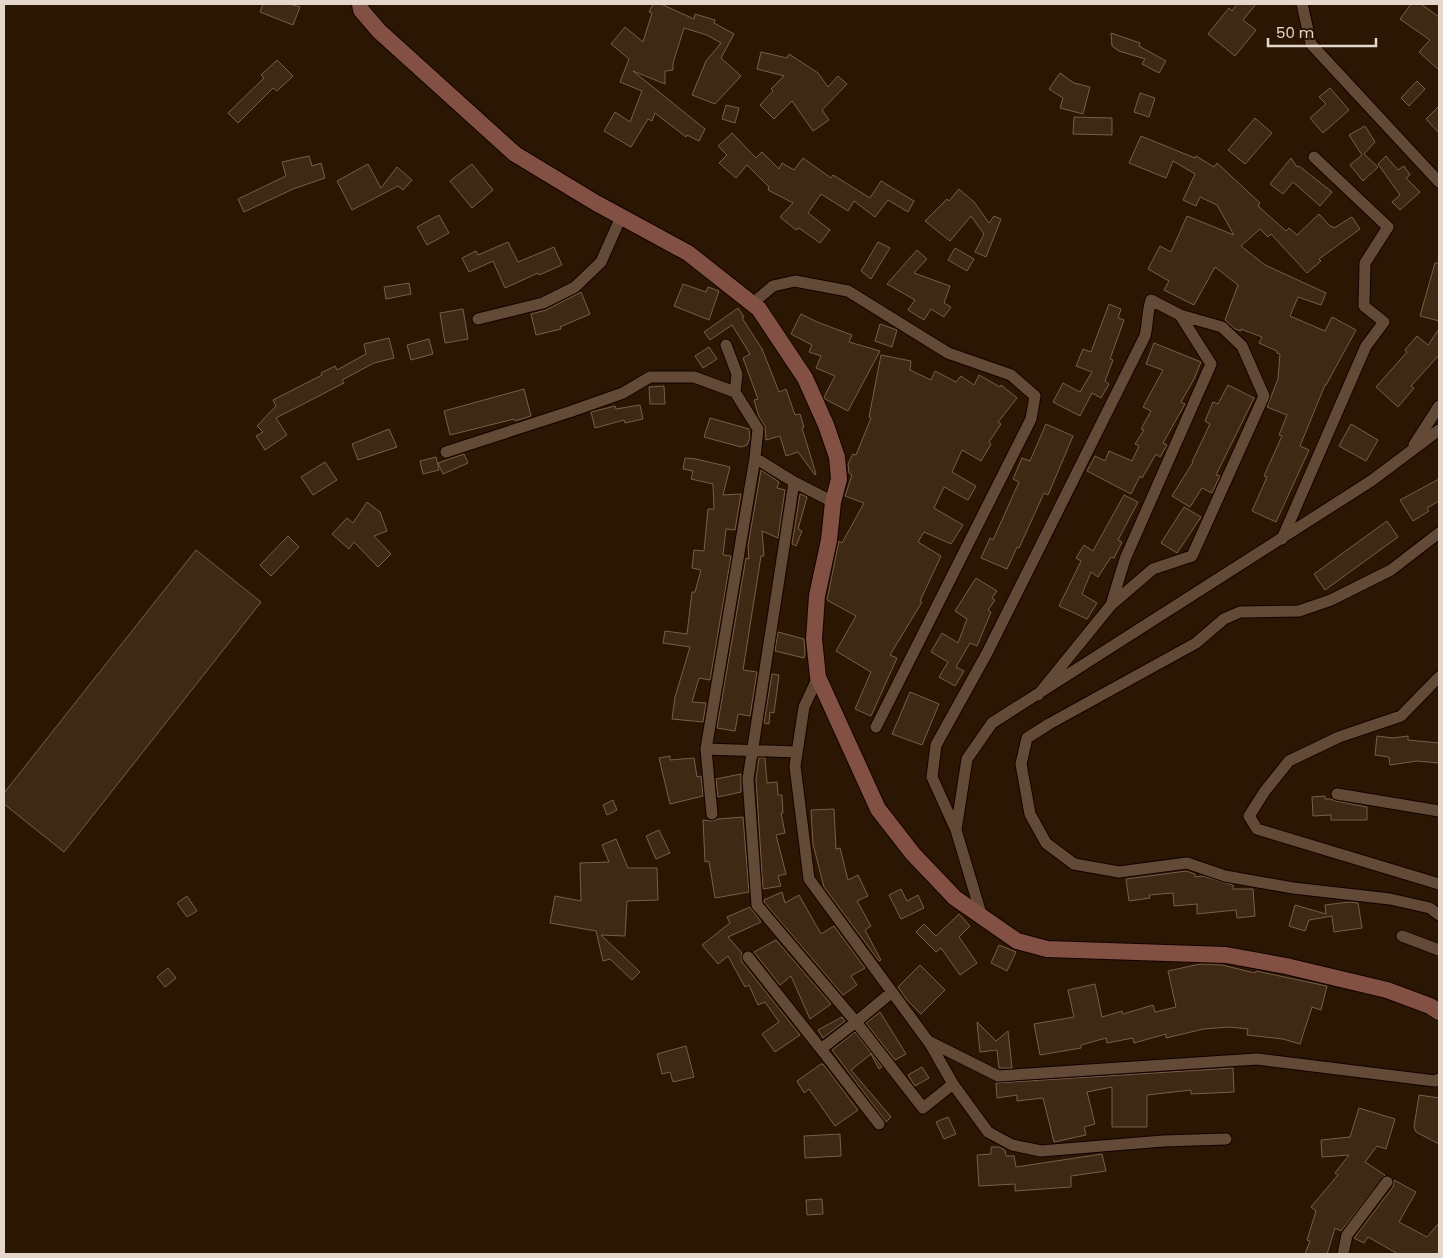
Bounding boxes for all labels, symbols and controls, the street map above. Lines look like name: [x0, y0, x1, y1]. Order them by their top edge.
scale bar: [1268, 15, 1376, 47]
text: 50 m: [1276, 22, 1314, 43]

